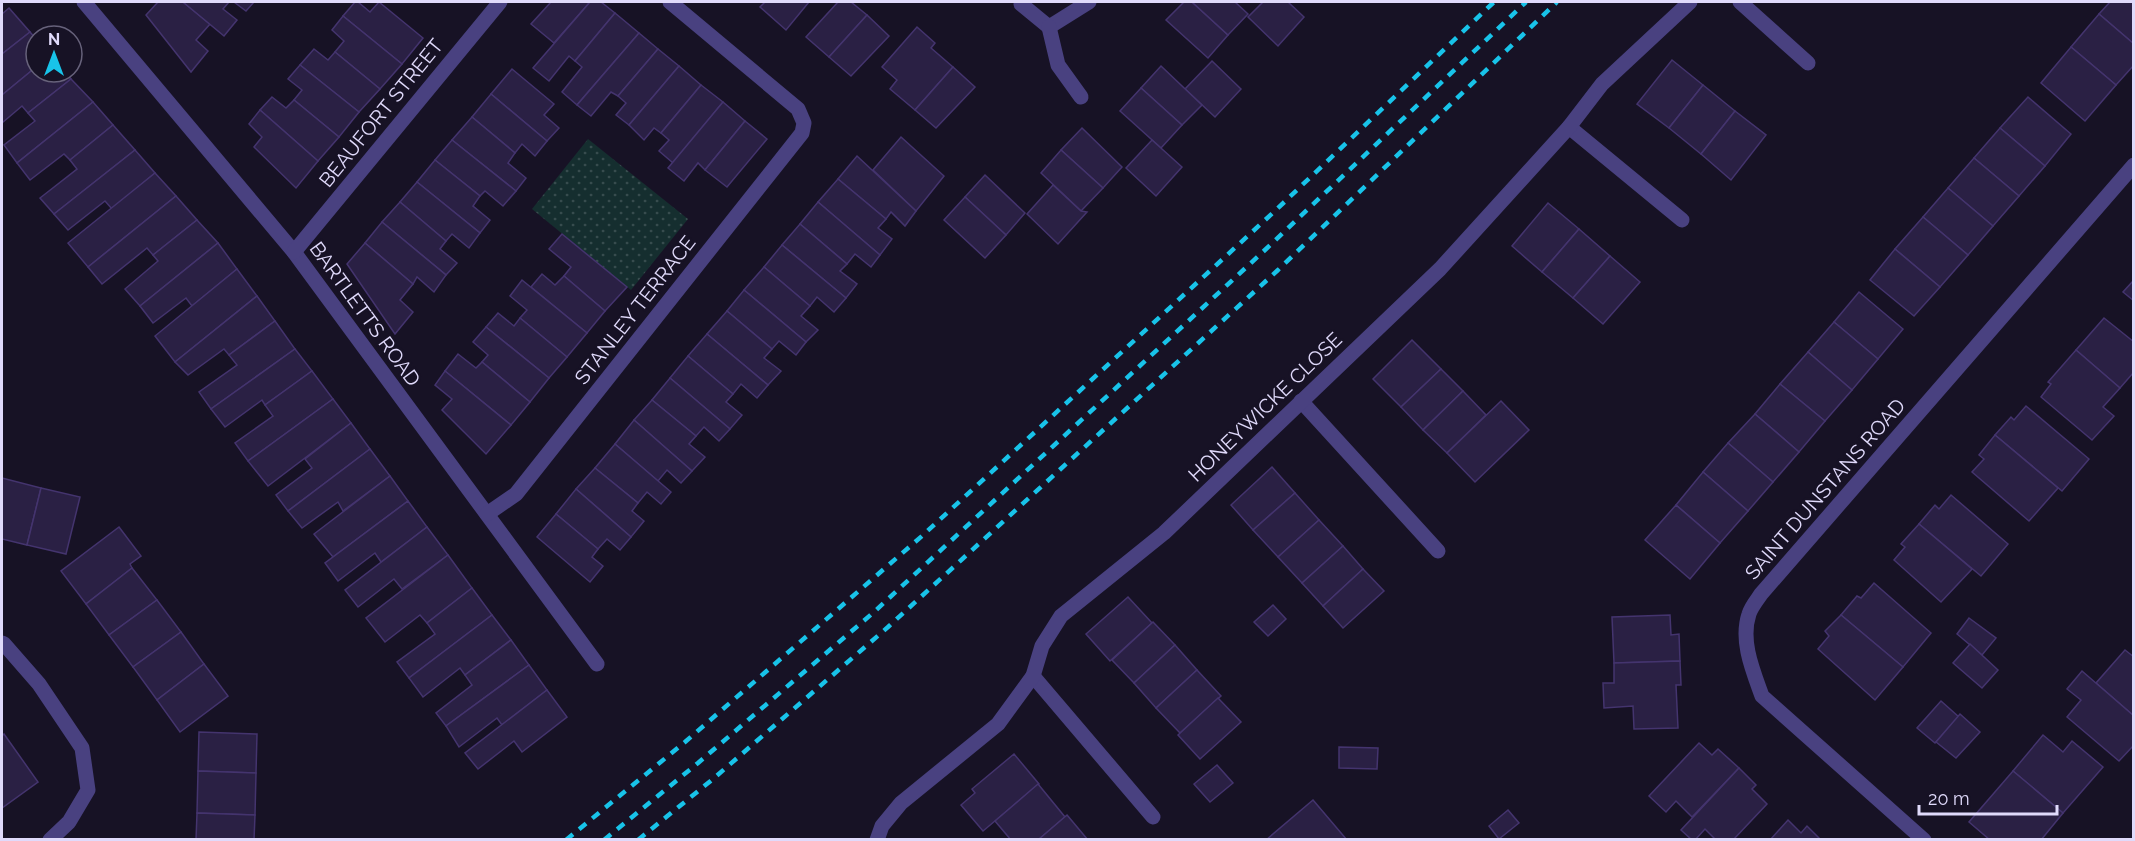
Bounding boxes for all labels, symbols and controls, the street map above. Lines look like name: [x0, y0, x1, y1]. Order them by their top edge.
north arrow: [24, 24, 84, 84]
text: N: [48, 30, 60, 49]
street label: BEAUFORT STREET: [314, 34, 448, 192]
street label: STANLEY TERRACE: [570, 231, 700, 389]
street label: BARTLETTS ROAD: [305, 237, 425, 391]
street label: HONEYWICKE CLOSE: [1183, 327, 1347, 487]
street label: SAINT DUNSTANS ROAD: [1740, 394, 1910, 584]
scale bar: [1919, 778, 2057, 816]
text: 20 m: [1928, 788, 1970, 809]

